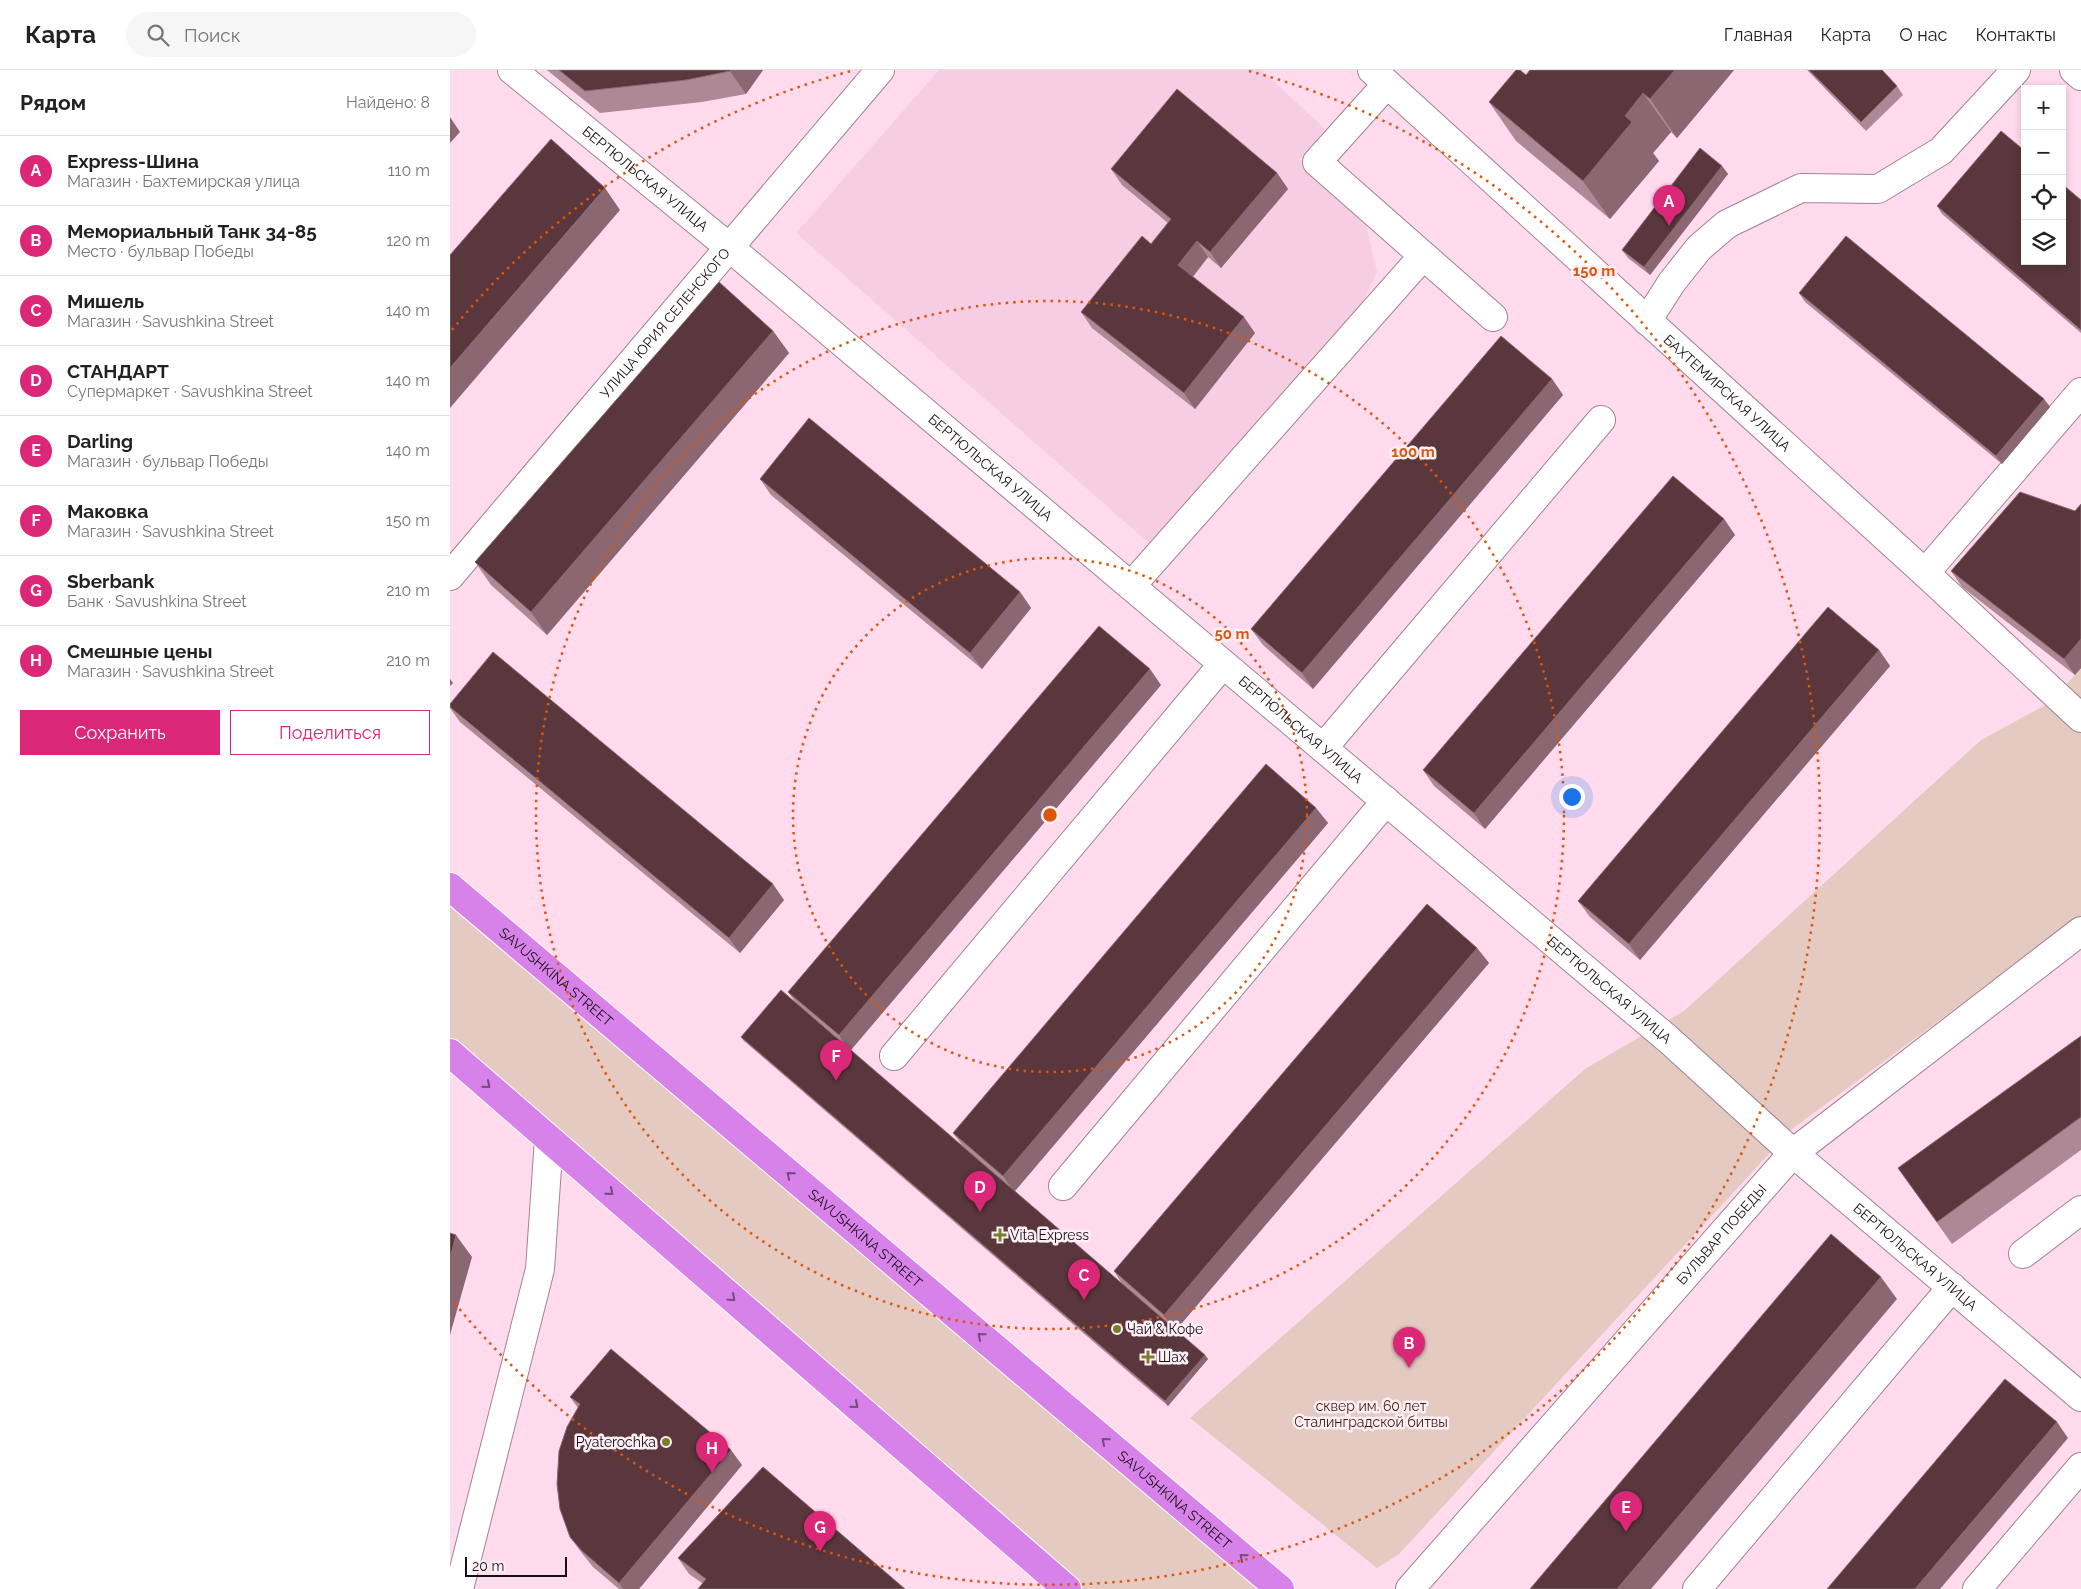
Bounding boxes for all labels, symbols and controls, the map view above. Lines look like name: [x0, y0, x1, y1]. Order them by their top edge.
search box: [126, 12, 476, 57]
text: Карта: [25, 20, 96, 49]
icon: search: [144, 21, 172, 49]
text: Поиск: [184, 24, 241, 46]
text: Главная: [1724, 24, 1792, 45]
text: Карта: [1820, 24, 1871, 45]
text: О нас: [1899, 24, 1947, 45]
text: Контакты: [1975, 24, 2056, 45]
map controls: [2021, 85, 2066, 265]
button: +: [2021, 85, 2066, 130]
text: Рядом: [20, 90, 86, 115]
text: Найдено: 8: [346, 93, 430, 112]
street label: БЕРТЮЛЬСКАЯ УЛИЦА: [579, 123, 712, 235]
button: −: [2021, 130, 2066, 175]
text: Express-Шина: [67, 150, 199, 172]
text: A: [31, 161, 41, 180]
text: 110 m: [388, 161, 430, 180]
text: Магазин · Бахтемирская улица: [67, 172, 300, 191]
button: locate: [2021, 175, 2066, 220]
pin: A: [1653, 185, 1685, 226]
text: Мемориальный Танк 34-85: [67, 220, 317, 242]
button: layers: [2021, 220, 2066, 265]
text: B: [31, 231, 41, 250]
text: 120 m: [386, 231, 430, 250]
text: Место · бульвар Победы: [67, 242, 254, 261]
street label: УЛИЦА ЮРИЯ СЕЛЕНСКОГО: [597, 245, 733, 401]
text: 150 m: [1573, 262, 1615, 280]
text: Мишель: [67, 290, 144, 312]
text: C: [31, 301, 41, 320]
text: 140 m: [386, 301, 430, 320]
text: Магазин · Savushkina Street: [67, 312, 274, 331]
street label: БАХТЕМИРСКАЯ УЛИЦА: [1660, 331, 1794, 455]
text: СТАНДАРТ: [67, 360, 169, 382]
text: D: [30, 371, 42, 390]
text: 140 m: [386, 371, 430, 390]
text: Супермаркет · Savushkina Street: [67, 382, 313, 401]
street label: БЕРТЮЛЬСКАЯ УЛИЦА: [925, 411, 1056, 525]
text: Darling: [67, 430, 133, 452]
text: E: [31, 441, 41, 460]
text: 140 m: [386, 441, 430, 460]
text: 100 m: [1391, 443, 1435, 461]
text: Магазин · бульвар Победы: [67, 452, 269, 471]
text: Маковка: [67, 500, 148, 522]
text: F: [31, 511, 41, 530]
text: 150 m: [386, 511, 430, 530]
text: Магазин · Savushkina Street: [67, 522, 274, 541]
text: Sberbank: [67, 570, 154, 592]
text: G: [30, 581, 42, 600]
text: 210 m: [386, 581, 430, 600]
text: Банк · Savushkina Street: [67, 592, 247, 611]
text: 50 m: [1214, 625, 1250, 643]
text: Смешные цены: [67, 640, 212, 662]
text: H: [30, 651, 42, 670]
text: 210 m: [386, 651, 430, 670]
text: Магазин · Savushkina Street: [67, 662, 274, 681]
street label: БЕРТЮЛЬСКАЯ УЛИЦА: [1236, 673, 1366, 786]
button: Сохранить: [20, 710, 220, 755]
button: Поделиться: [230, 710, 430, 755]
your location: [1559, 784, 1585, 810]
centre of rings: [1041, 806, 1059, 824]
street label: SAVUSHKINA STREET: [496, 924, 616, 1030]
street label: БЕРТЮЛЬСКАЯ УЛИЦА: [1544, 933, 1675, 1047]
pin: F: [820, 1040, 852, 1081]
one-way arrow: [481, 1079, 490, 1088]
one-way arrow: [787, 1171, 796, 1180]
pin: D: [964, 1171, 996, 1212]
street label: БУЛЬВАР ПОБЕДЫ: [1673, 1181, 1770, 1288]
one-way arrow: [604, 1186, 613, 1195]
street label: SAVUSHKINA STREET: [805, 1186, 926, 1291]
street label: БЕРТЮЛЬСКАЯ УЛИЦА: [1850, 1200, 1981, 1314]
place label: Vita Express: [1010, 1227, 1089, 1243]
marker: Vita Express: [994, 1229, 1006, 1241]
pin: C: [1068, 1259, 1100, 1300]
one-way arrow: [727, 1293, 736, 1302]
place label: Чай & Кофе: [1127, 1321, 1203, 1337]
marker: Чай & Кофе: [1111, 1323, 1123, 1335]
pin: B: [1393, 1327, 1425, 1368]
one-way arrow: [978, 1333, 987, 1342]
place label: Шах: [1158, 1349, 1186, 1365]
marker: Шах: [1142, 1351, 1154, 1363]
park label: сквер им. 60 лет Сталинградской битвы: [1294, 1398, 1448, 1430]
one-way arrow: [849, 1399, 858, 1408]
pin: H: [696, 1432, 728, 1473]
place label: Pyaterochka: [576, 1434, 656, 1450]
marker: Pyaterochka: [660, 1436, 672, 1448]
one-way arrow: [1102, 1438, 1111, 1447]
street label: SAVUSHKINA STREET: [1115, 1447, 1235, 1553]
pin: E: [1610, 1491, 1642, 1532]
pin: G: [804, 1511, 836, 1552]
scale bar: [465, 1554, 568, 1577]
one-way arrow: [1239, 1554, 1248, 1563]
text: 20 m: [472, 1558, 504, 1574]

